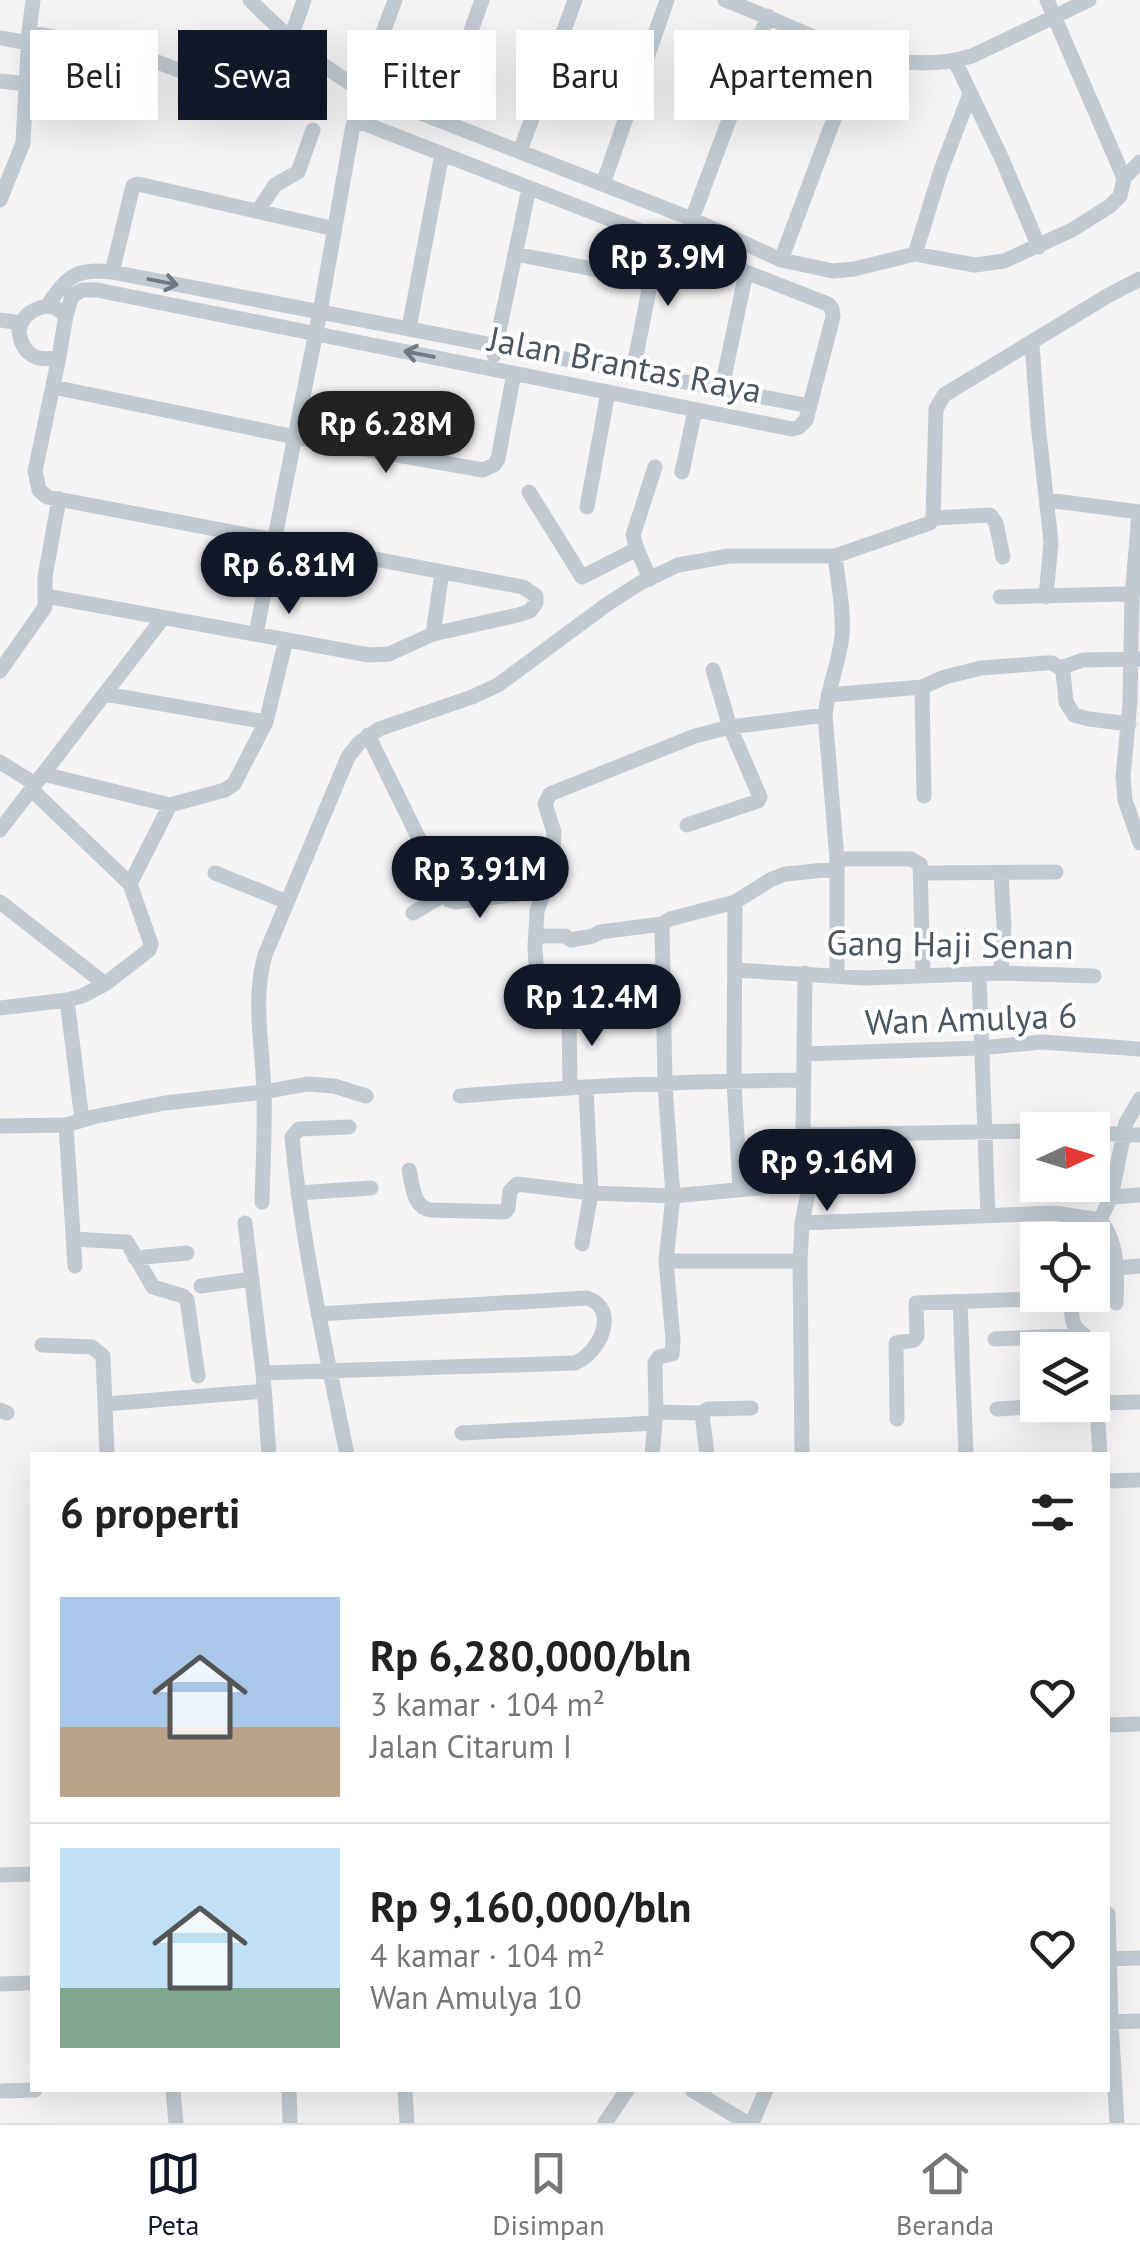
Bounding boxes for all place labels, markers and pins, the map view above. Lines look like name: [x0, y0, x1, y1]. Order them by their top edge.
pin: Rp 3.9M: [576, 224, 760, 309]
pin: Rp 6.28M: [283, 391, 489, 476]
pin: Rp 6.81M: [186, 532, 392, 617]
pin: Rp 3.91M: [377, 836, 583, 921]
pin: Rp 12.4M: [489, 964, 695, 1049]
pin: Rp 9.16M: [724, 1129, 930, 1214]

